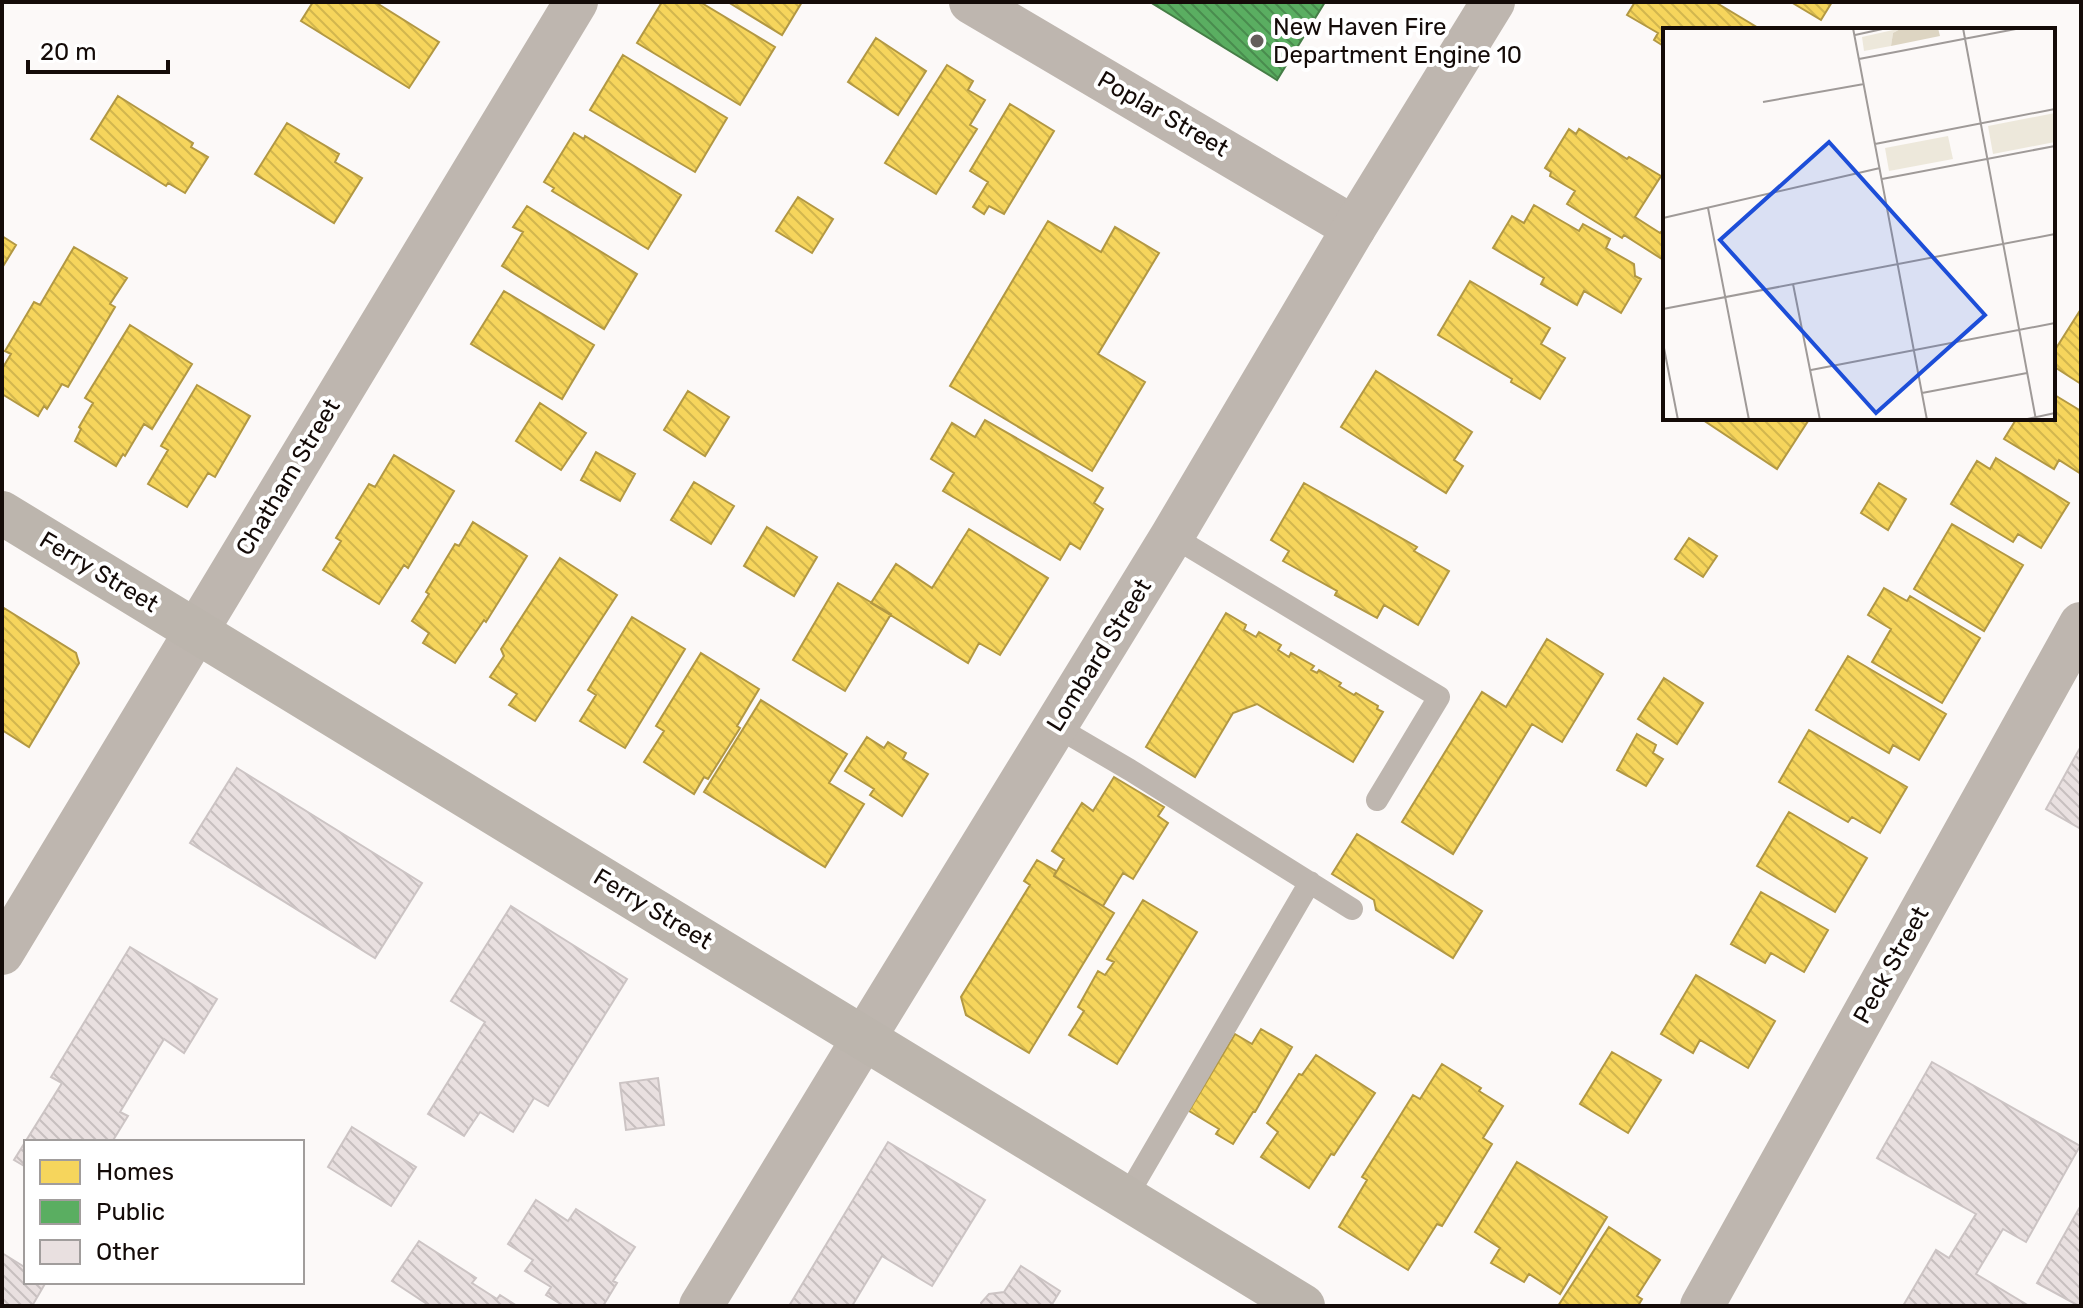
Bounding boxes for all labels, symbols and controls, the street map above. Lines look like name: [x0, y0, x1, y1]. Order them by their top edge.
place label: New Haven Fire Department Engine 10: [1273, 13, 1522, 69]
scale bar: [28, 24, 168, 74]
inset map: [1663, 28, 2055, 420]
marker: New Haven Fire Department Engine 10: [1248, 32, 1266, 50]
text: 20 m: [40, 38, 97, 66]
street label: Poplar Street: [1093, 65, 1233, 163]
street label: Chatham Street: [230, 394, 346, 560]
street label: Ferry Street: [35, 526, 163, 618]
street label: Lombard Street: [1041, 574, 1157, 736]
street label: Ferry Street: [589, 863, 717, 955]
street label: Peck Street: [1847, 902, 1935, 1028]
legend: [24, 1140, 304, 1284]
text: Homes: [96, 1158, 174, 1186]
text: Public: [96, 1198, 165, 1226]
text: Other: [96, 1238, 159, 1266]

